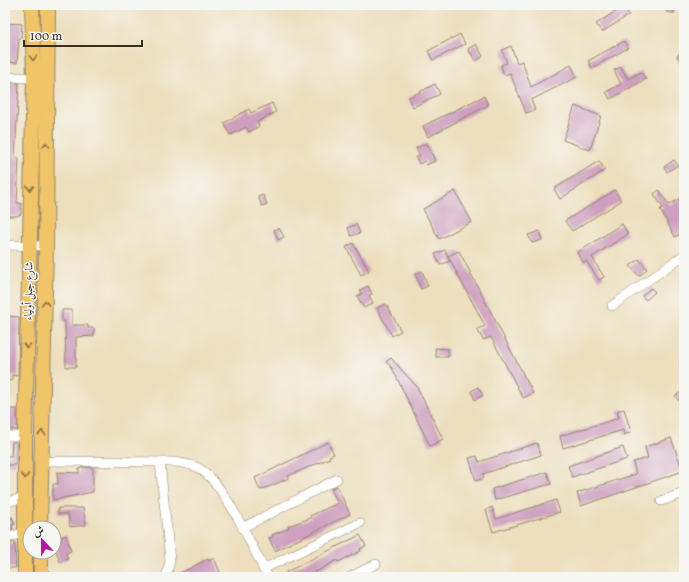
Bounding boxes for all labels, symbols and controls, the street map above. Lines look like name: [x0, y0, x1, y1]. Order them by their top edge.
scale bar: [24, 22, 142, 48]
text: 100 m: [30, 29, 63, 45]
one-way arrow: [29, 55, 37, 61]
one-way arrow: [42, 142, 50, 148]
one-way arrow: [26, 185, 35, 191]
street label: شارع جبل أولياء: [19, 261, 39, 321]
one-way arrow: [41, 300, 49, 306]
one-way arrow: [23, 343, 31, 349]
one-way arrow: [38, 430, 46, 436]
one-way arrow: [21, 473, 29, 479]
north arrow: [22, 520, 62, 560]
text: ش: [31, 523, 47, 541]

